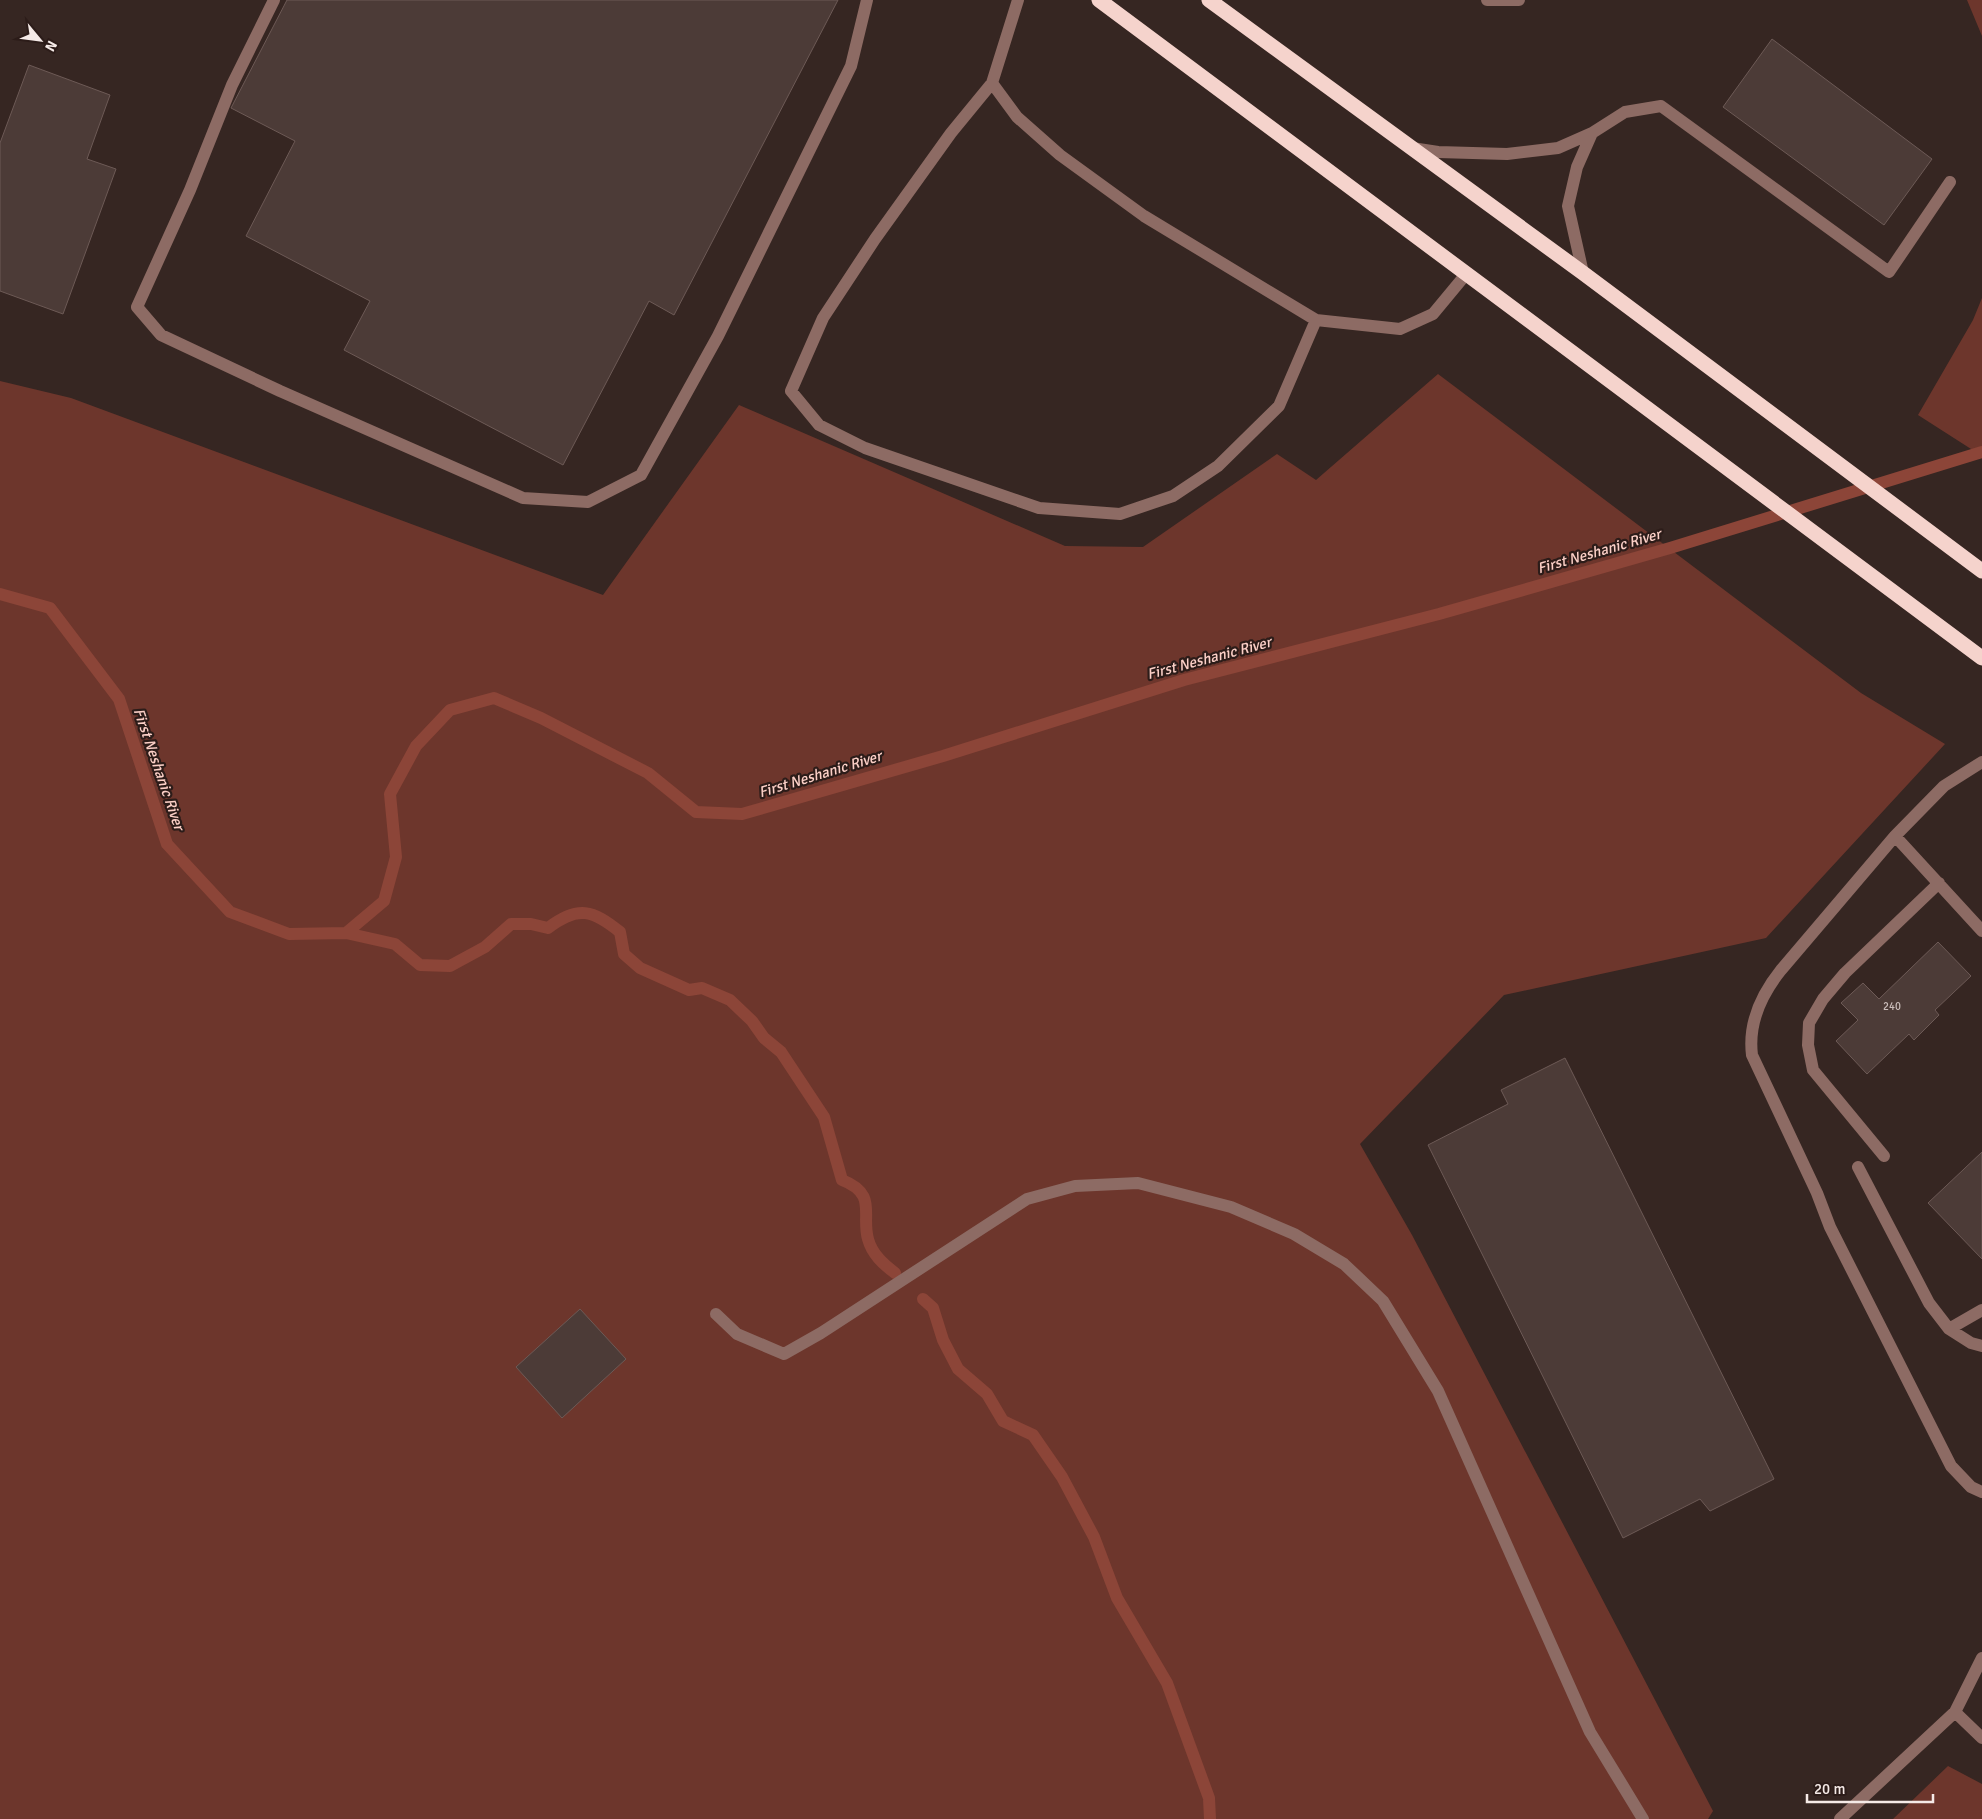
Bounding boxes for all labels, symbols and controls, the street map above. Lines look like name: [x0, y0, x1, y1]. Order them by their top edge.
north arrow: [15, 15, 65, 65]
text: N: [41, 38, 61, 54]
water label: First Neshanic River: [1535, 524, 1665, 577]
water label: First Neshanic River: [1145, 632, 1275, 683]
water label: First Neshanic River: [130, 706, 189, 835]
water label: First Neshanic River: [756, 746, 886, 801]
house number: 240: [1883, 1000, 1901, 1013]
scale bar: [1807, 1772, 1933, 1804]
text: 20 m: [1814, 1780, 1845, 1798]

